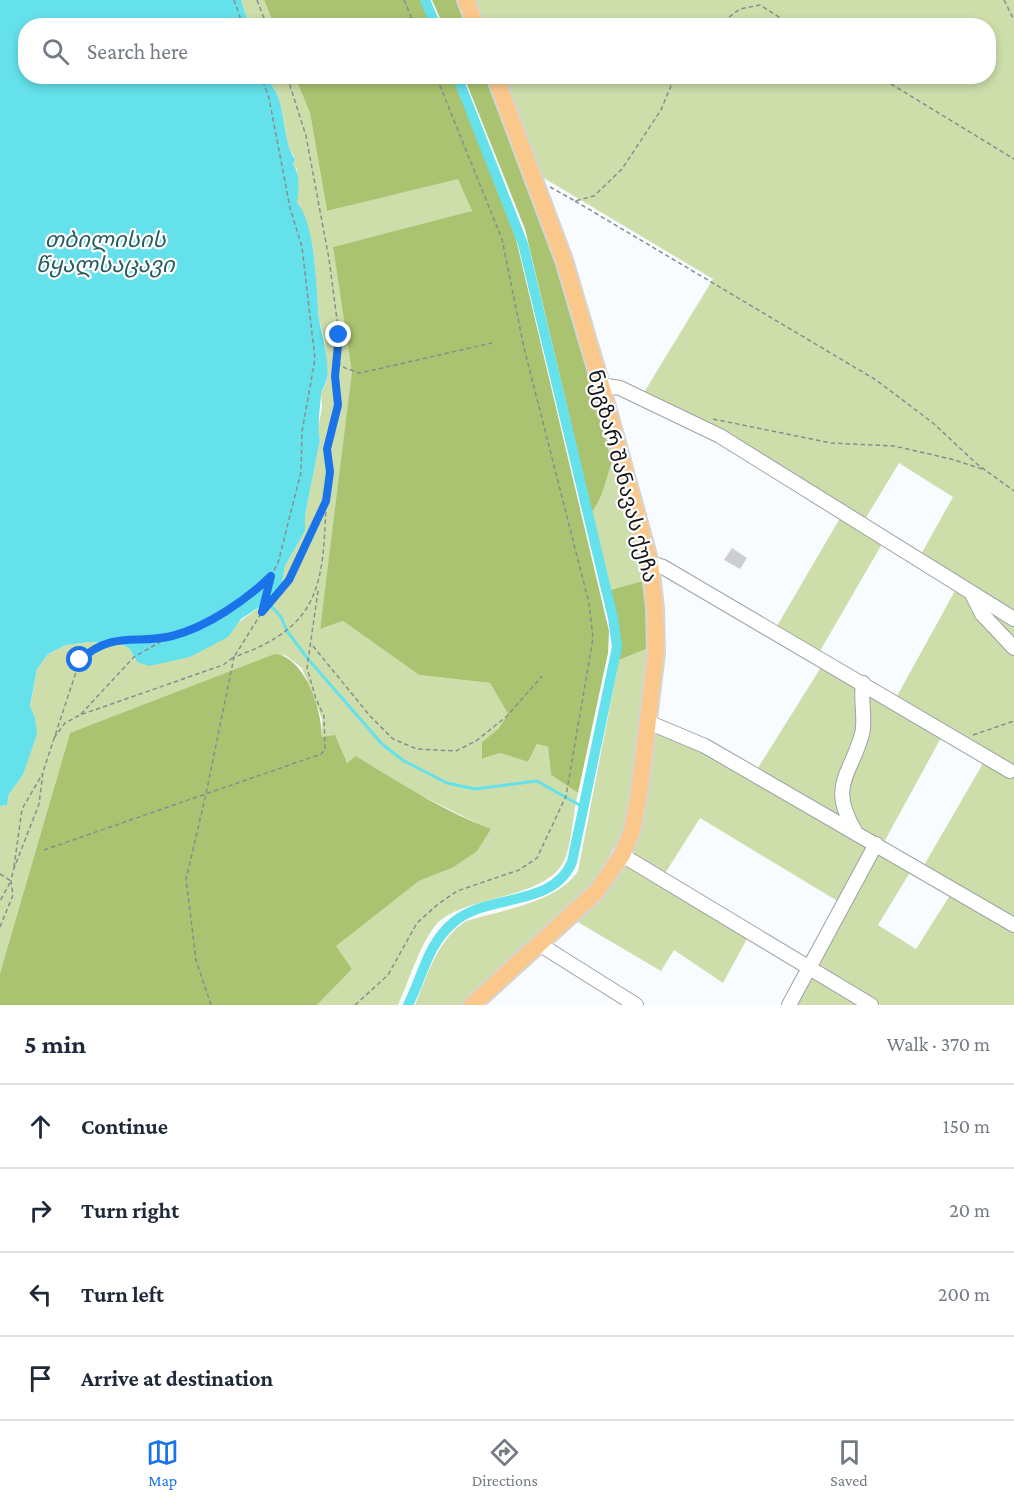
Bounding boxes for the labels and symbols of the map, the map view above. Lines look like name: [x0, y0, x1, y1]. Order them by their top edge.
water label: თბილისის წყალსაცავი: [36, 227, 176, 278]
route end: [325, 321, 351, 347]
street label: ნუგზარ შანავას ქუჩა: [583, 367, 663, 585]
route start: [66, 646, 92, 672]

